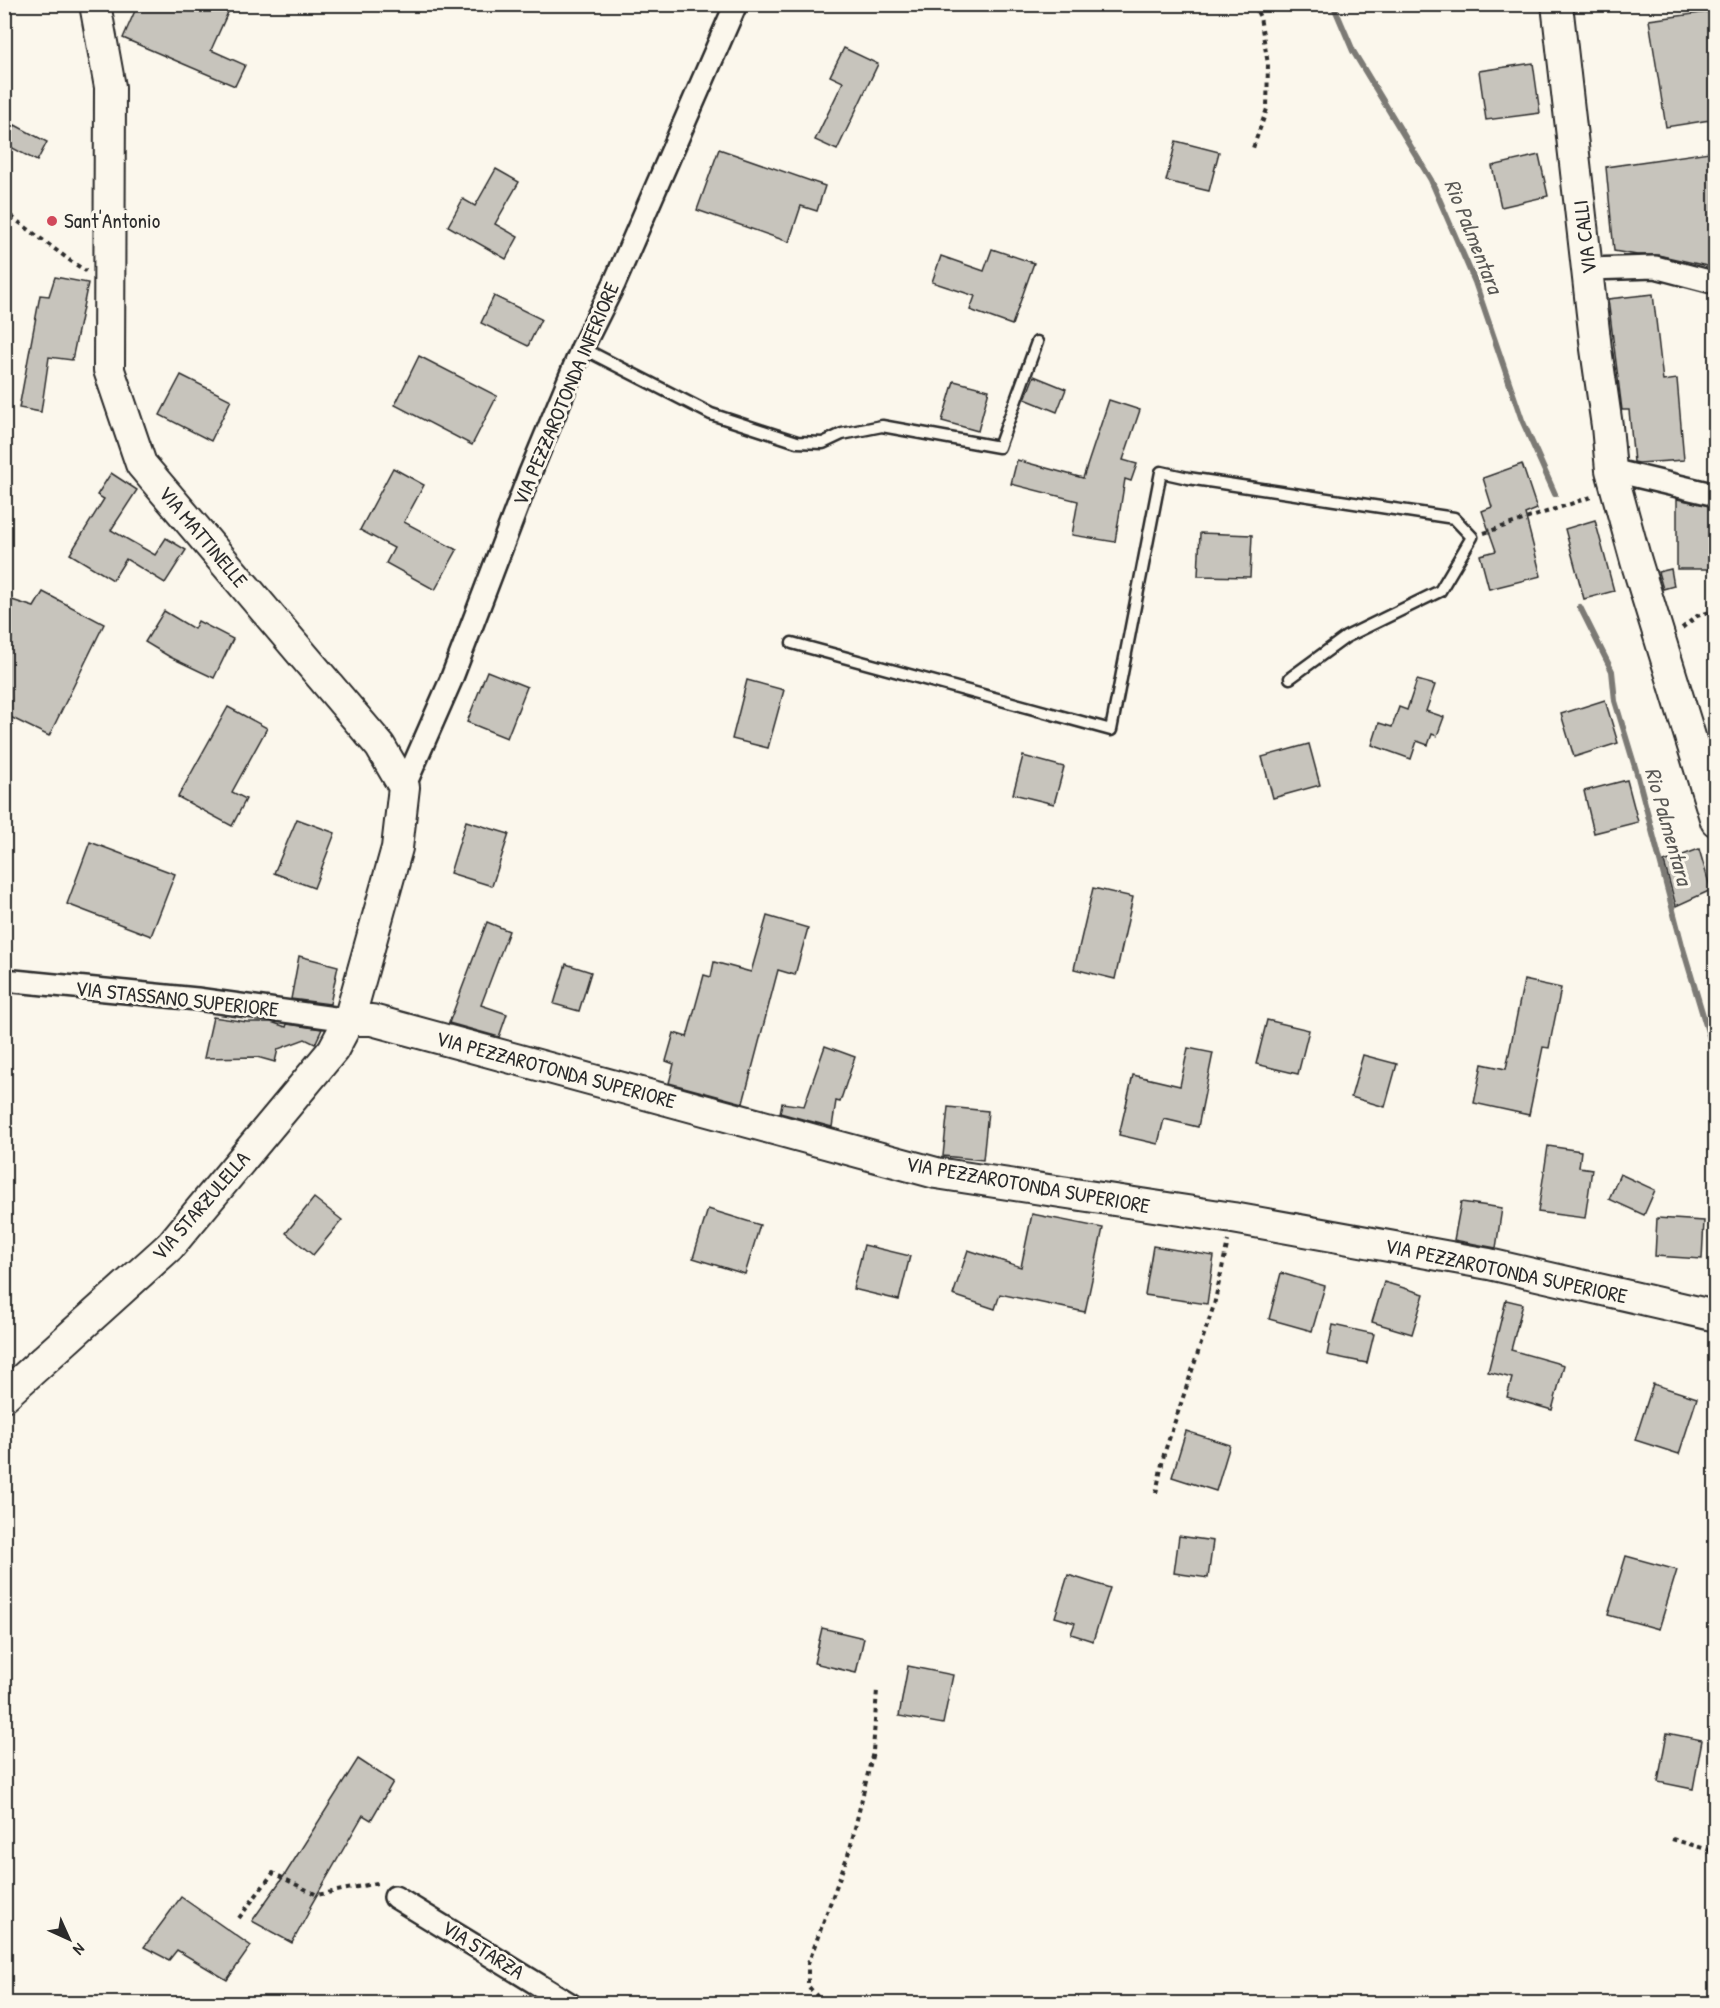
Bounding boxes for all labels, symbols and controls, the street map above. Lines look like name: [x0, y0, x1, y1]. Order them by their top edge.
water label: Rio Palmentara: [1437, 174, 1511, 300]
street label: VIA CALLI: [1566, 198, 1603, 276]
place label: Sant'Antonio: [64, 206, 160, 235]
marker: Sant'Antonio: [45, 214, 59, 228]
street label: VIA PEZZAROTONDA INFERIORE: [505, 278, 626, 510]
street label: VIA MATTINELLE: [152, 480, 255, 594]
water label: Rio Palmentara: [1638, 764, 1701, 890]
street label: VIA STASSANO SUPERIORE: [74, 973, 280, 1024]
street label: VIA PEZZAROTONDA SUPERIORE: [433, 1024, 679, 1116]
street label: VIA STARZULELLA: [145, 1145, 256, 1267]
street label: VIA PEZZAROTONDA SUPERIORE: [904, 1149, 1152, 1220]
street label: VIA PEZZAROTONDA SUPERIORE: [1382, 1231, 1630, 1310]
north arrow: [39, 1909, 99, 1969]
street label: VIA STARZA: [437, 1913, 530, 1986]
text: N: [68, 1939, 90, 1961]

